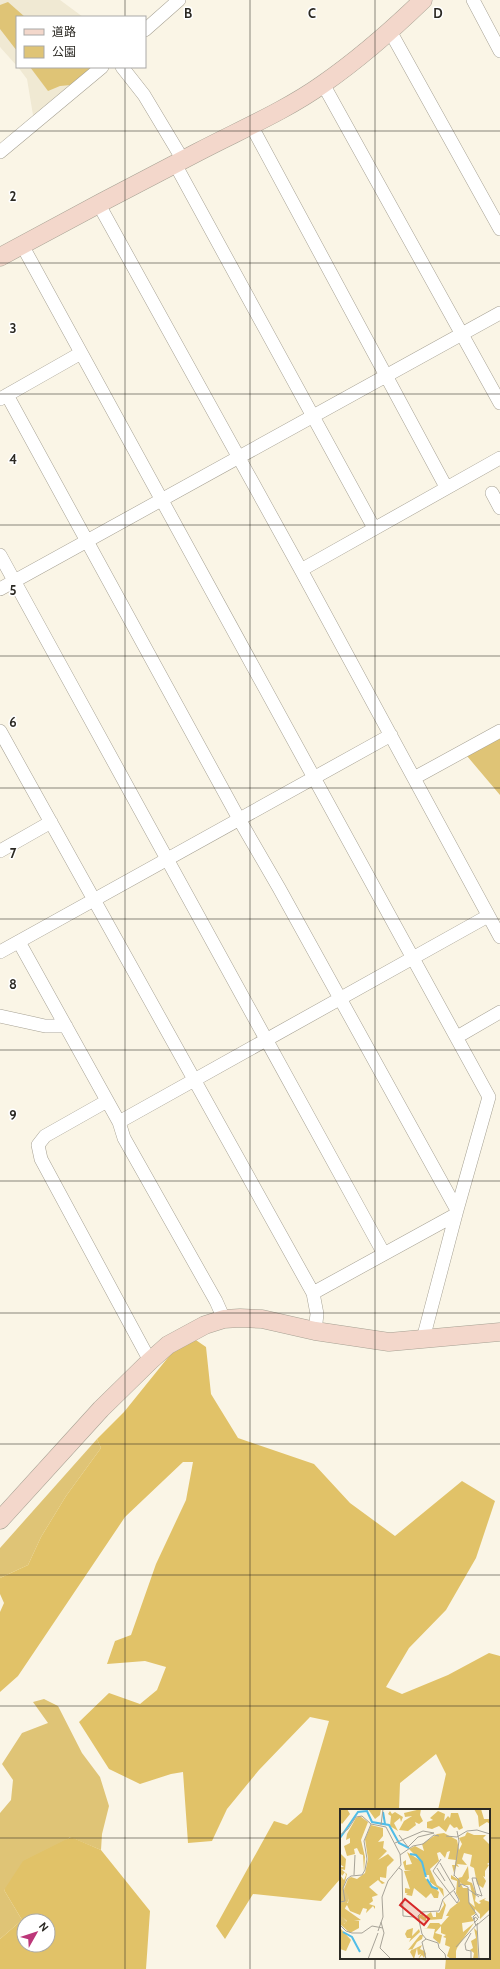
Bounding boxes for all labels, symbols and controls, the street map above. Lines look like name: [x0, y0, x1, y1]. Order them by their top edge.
text: B: [184, 5, 192, 21]
text: C: [308, 5, 316, 21]
text: D: [433, 5, 443, 21]
legend: [16, 16, 146, 68]
text: 道路: [52, 24, 76, 39]
text: 公園: [52, 44, 76, 59]
text: 2: [10, 188, 17, 204]
text: 3: [9, 320, 17, 336]
text: 4: [9, 451, 17, 467]
text: 5: [10, 582, 17, 598]
text: 6: [9, 714, 17, 730]
text: 7: [10, 845, 17, 861]
text: 8: [9, 976, 17, 992]
text: 9: [9, 1107, 17, 1123]
inset map: [340, 1809, 490, 1959]
north arrow: [16, 1913, 56, 1953]
text: N: [36, 1919, 52, 1934]

